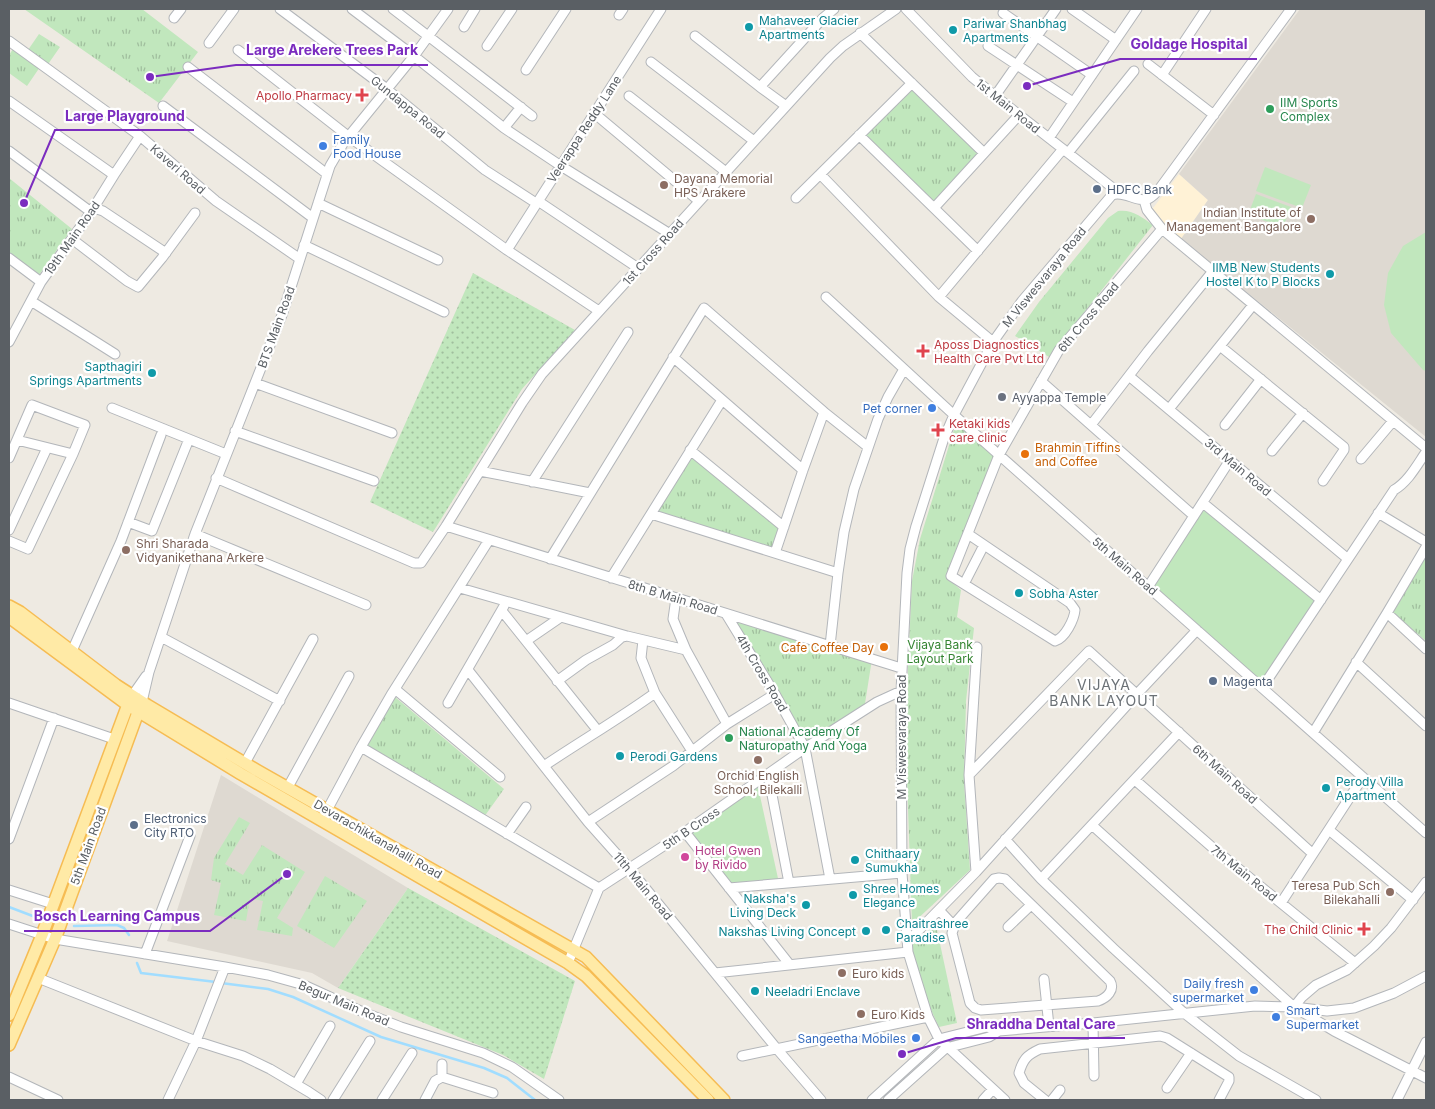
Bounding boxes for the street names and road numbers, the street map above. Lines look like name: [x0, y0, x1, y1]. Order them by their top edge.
street label: Gundappa Road: [368, 73, 448, 141]
street label: Veerappa Reddy Lane: [544, 73, 624, 185]
street label: 1st Main Road: [973, 75, 1043, 137]
street label: Kaveri Road: [147, 141, 209, 197]
street label: 19th Main Road: [41, 198, 103, 278]
street label: 1st Cross Road: [619, 216, 687, 288]
street label: M Viswesvaraya Road: [999, 224, 1089, 330]
street label: 6th Cross Road: [1054, 279, 1122, 355]
street label: BTS Main Road: [254, 284, 298, 370]
street label: 3rd Main Road: [1202, 435, 1274, 499]
street label: 5th Main Road: [1089, 534, 1161, 598]
street label: 8th B Main Road: [626, 576, 720, 618]
street label: 4th Cross Road: [733, 632, 791, 714]
street label: M Viswesvaraya Road: [894, 675, 909, 799]
street label: 6th Main Road: [1190, 741, 1260, 807]
street label: Devarachikkanahalli Road: [311, 796, 445, 882]
street label: 5th B Cross: [659, 803, 723, 853]
street label: 5th Main Road: [67, 805, 109, 887]
street label: 7th Main Road: [1208, 842, 1280, 904]
street label: 11th Main Road: [610, 849, 676, 923]
street label: Begur Main Road: [296, 977, 392, 1029]

